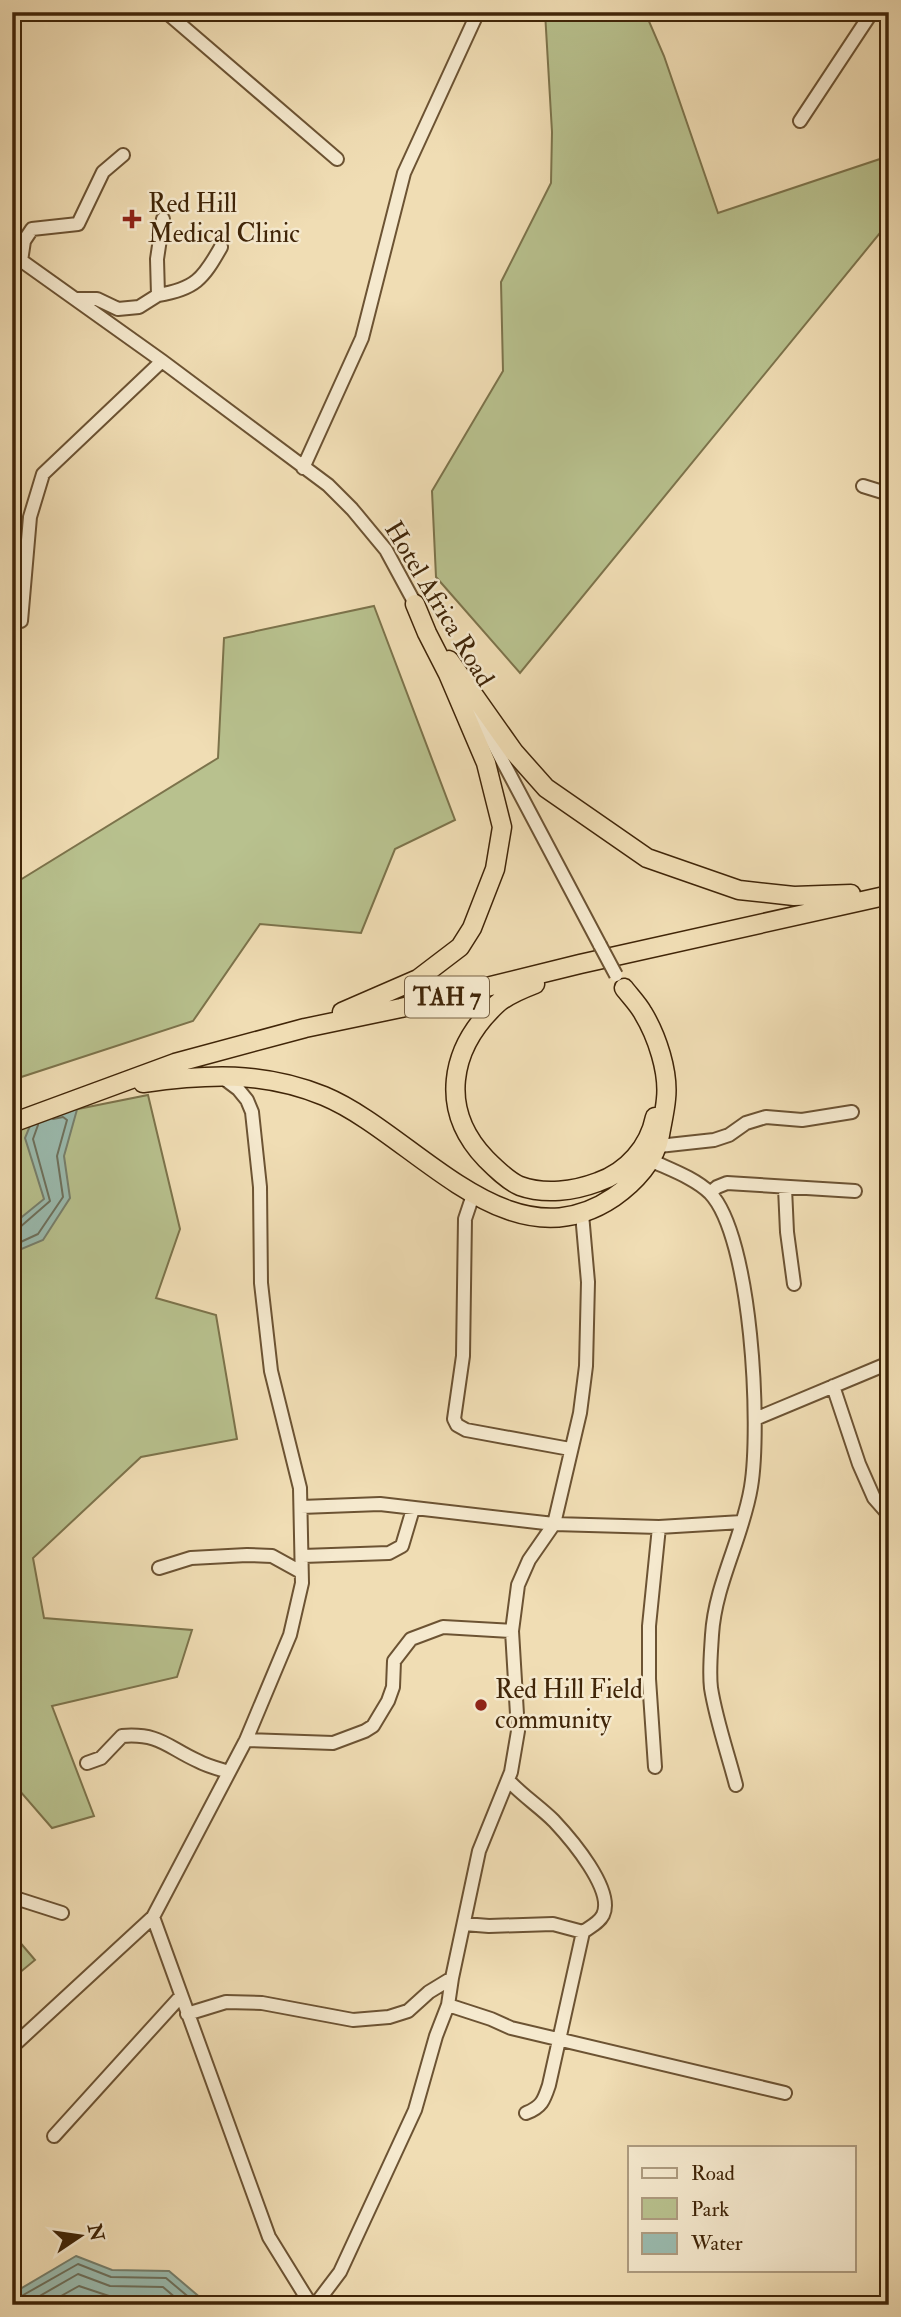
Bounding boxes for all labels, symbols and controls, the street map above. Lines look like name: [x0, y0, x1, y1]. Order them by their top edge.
place label: Red Hill Medical Clinic: [148, 188, 300, 250]
marker: Red Hill Medical Clinic: [122, 209, 142, 229]
street label: Hotel Africa Road: [377, 515, 501, 693]
road number: TAH 7: [405, 976, 489, 1017]
place label: Red Hill Field community: [495, 1674, 643, 1736]
marker: Red Hill Field community: [473, 1697, 489, 1713]
legend: [628, 2146, 856, 2272]
text: Road: [691, 2160, 736, 2187]
text: Park: [691, 2196, 729, 2223]
north arrow: [46, 2202, 116, 2272]
text: N: [82, 2220, 109, 2244]
text: Water: [690, 2230, 743, 2257]

